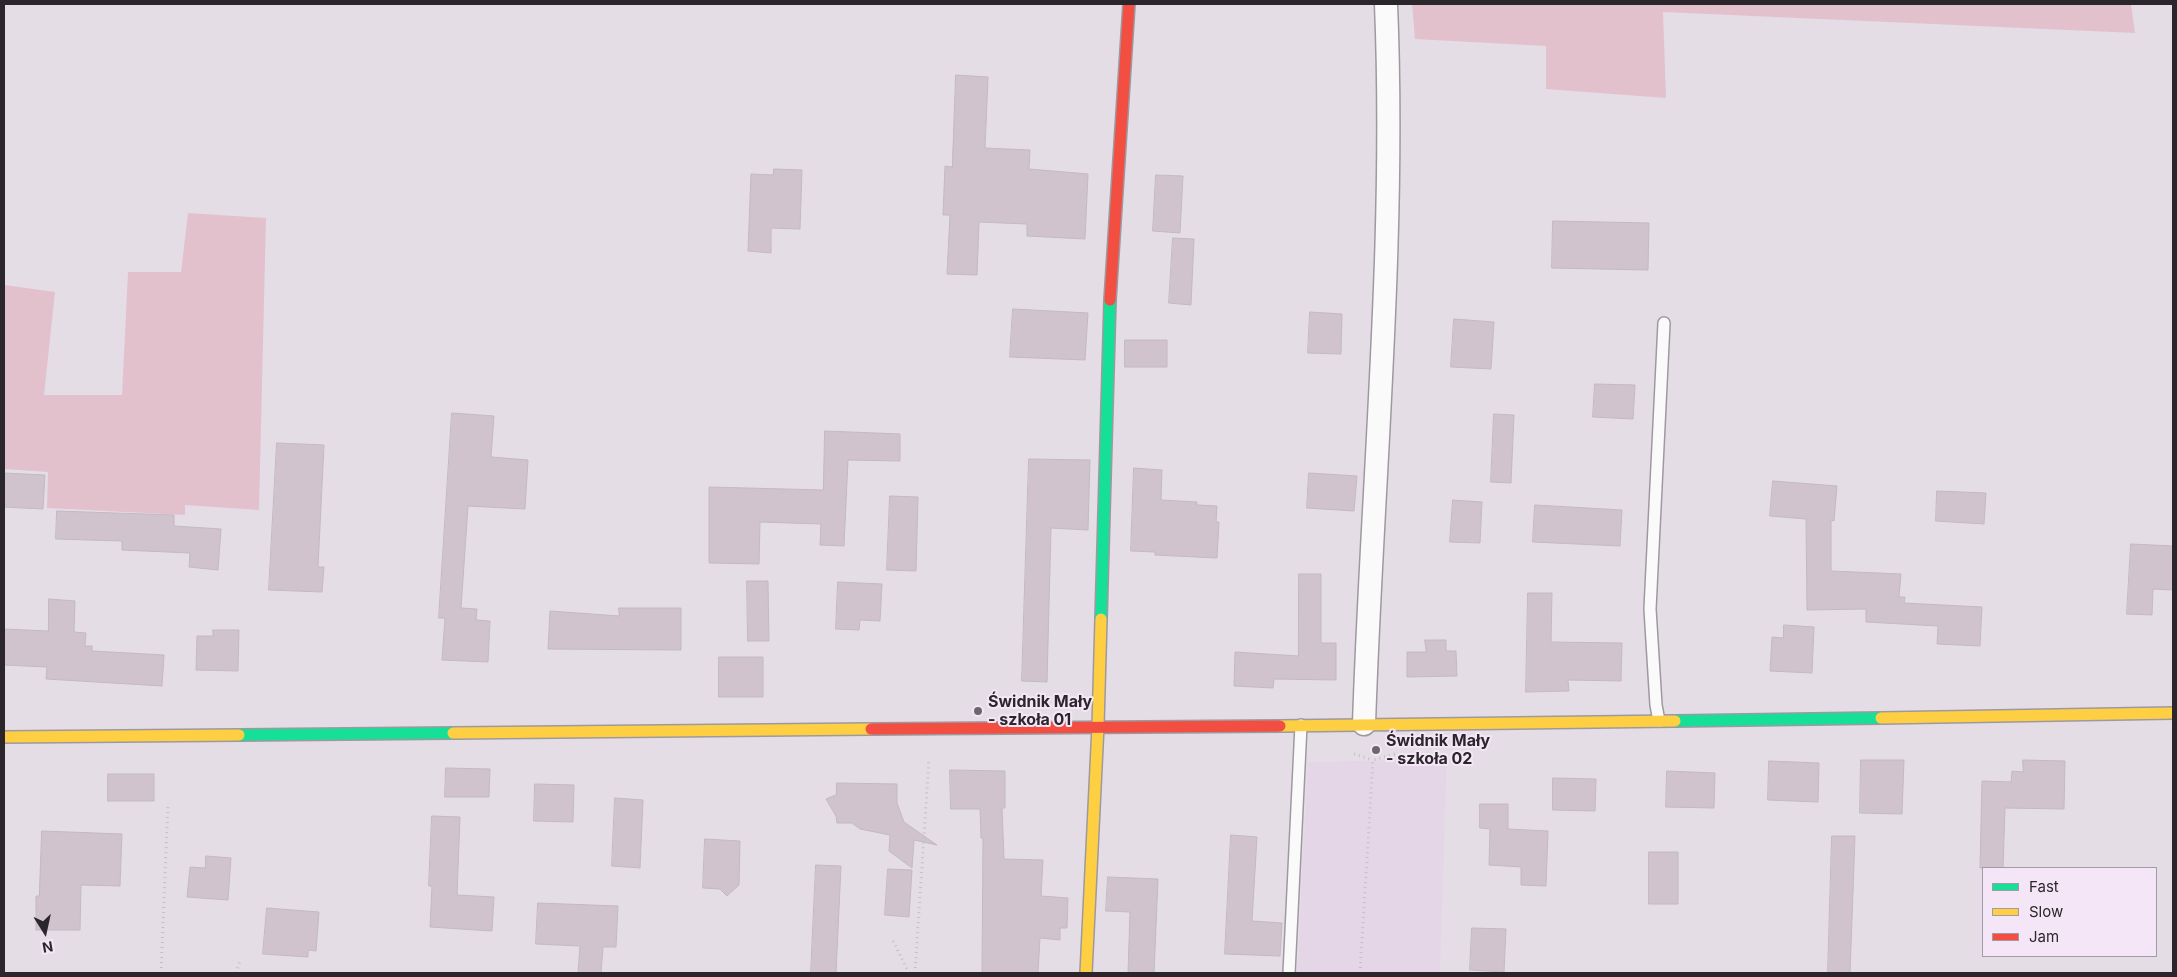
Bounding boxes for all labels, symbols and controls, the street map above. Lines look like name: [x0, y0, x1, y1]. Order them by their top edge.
place label: Świdnik Mały - szkoła 01: [988, 692, 1092, 730]
marker: Świdnik Mały - szkoła 01: [972, 705, 984, 717]
place label: Świdnik Mały - szkoła 02: [1386, 731, 1490, 769]
marker: Świdnik Mały - szkoła 02: [1370, 744, 1382, 756]
legend: [1982, 867, 2157, 957]
text: Fast: [2029, 877, 2059, 896]
text: Slow: [2029, 902, 2063, 921]
north arrow: [20, 907, 70, 957]
text: Jam: [2029, 927, 2059, 946]
text: N: [41, 938, 54, 957]

